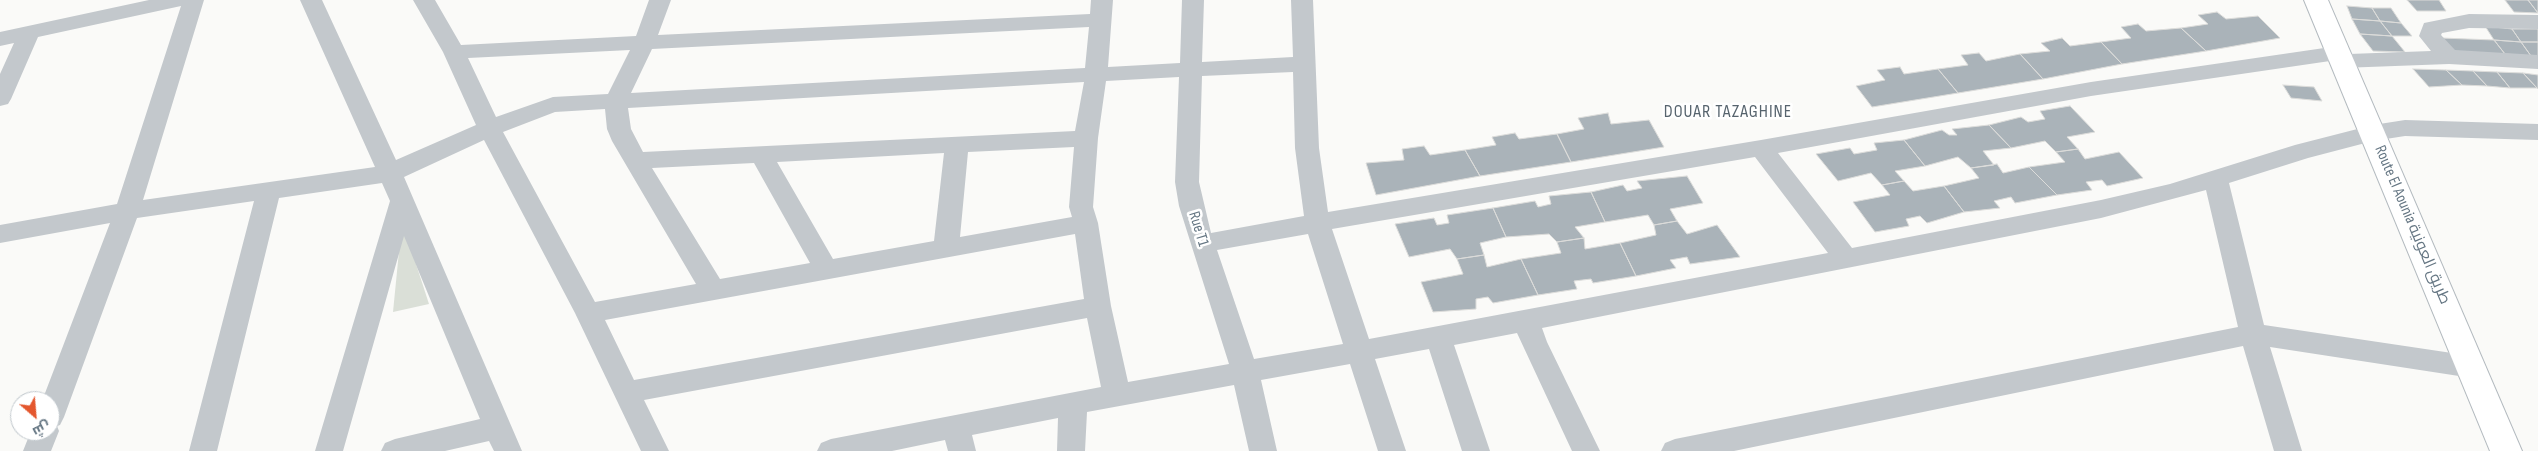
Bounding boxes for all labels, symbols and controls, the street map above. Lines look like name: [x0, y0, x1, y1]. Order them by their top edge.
district label: DOUAR TAZAGHINE: [1662, 101, 1794, 123]
street label: Route El Aounia طريق العونية: [2370, 143, 2454, 307]
street label: Rue T1: [1184, 209, 1212, 249]
north arrow: [10, 391, 60, 441]
text: ش: [30, 417, 53, 441]

